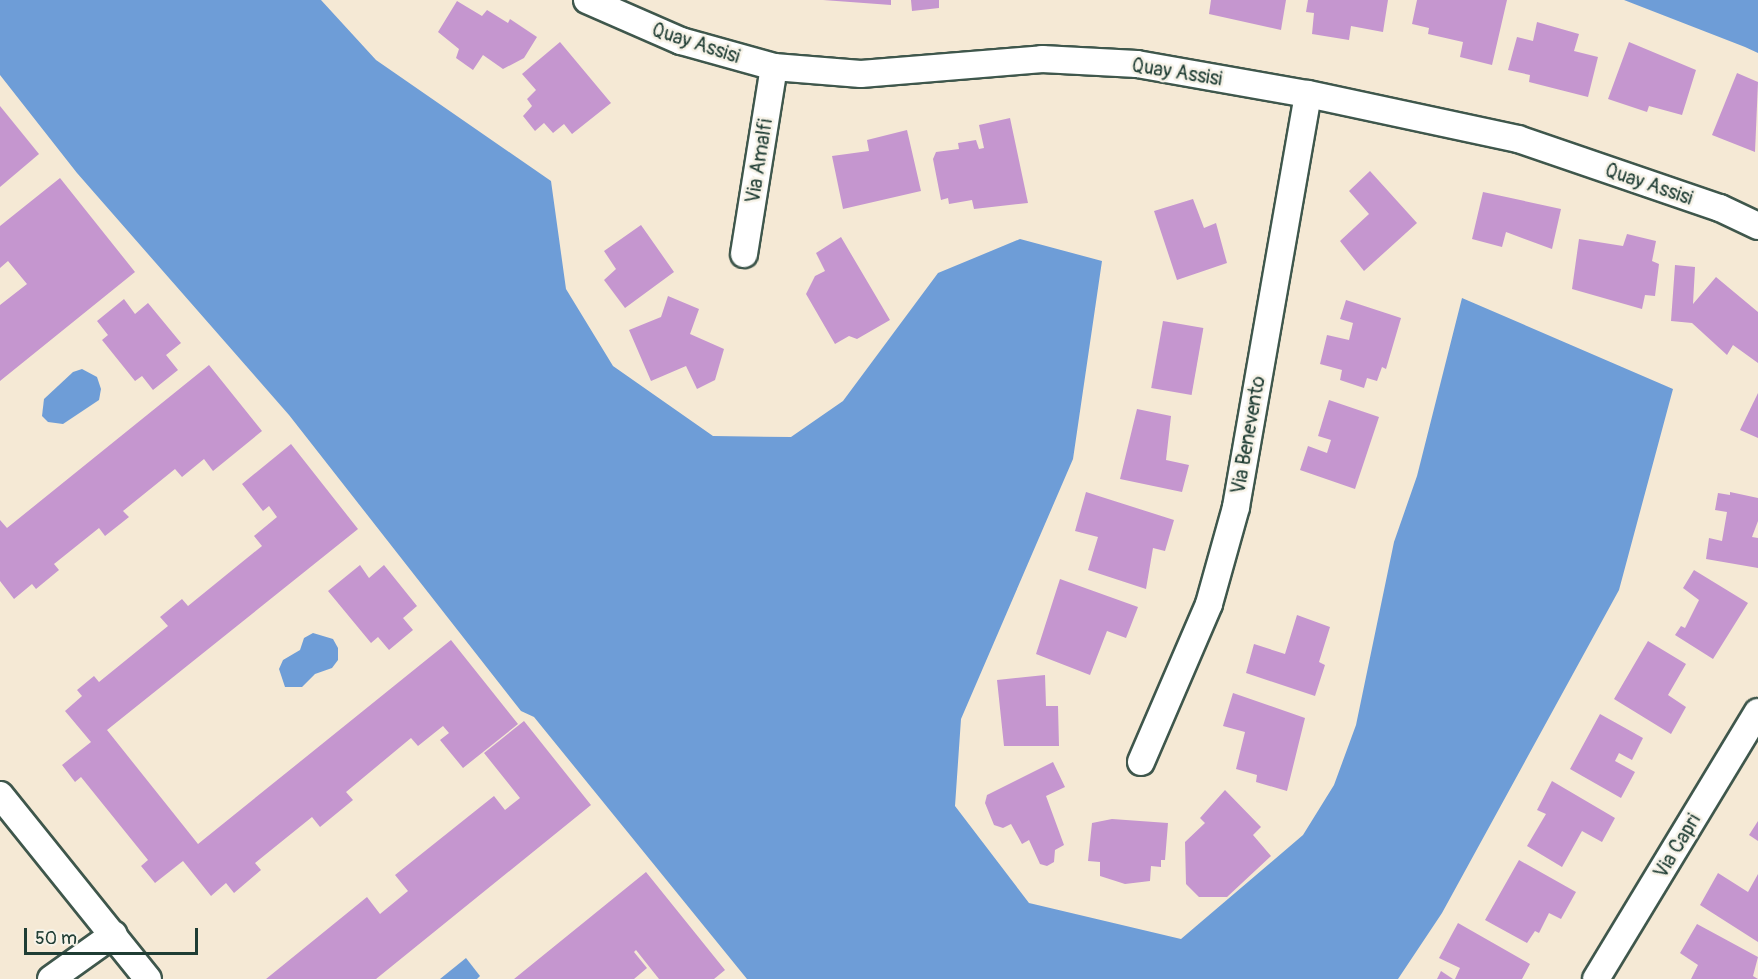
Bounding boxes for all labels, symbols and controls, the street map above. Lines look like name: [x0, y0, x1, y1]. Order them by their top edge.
street label: Quay Assisi: [649, 17, 743, 69]
street label: Quay Assisi: [1130, 53, 1224, 91]
street label: Via Amalfi: [740, 117, 778, 205]
street label: Quay Assisi: [1602, 158, 1696, 210]
street label: Via Benevento: [1226, 374, 1270, 496]
street label: Via Capri: [1648, 809, 1706, 883]
scale bar: [27, 916, 201, 954]
text: 50 m: [35, 927, 77, 950]

